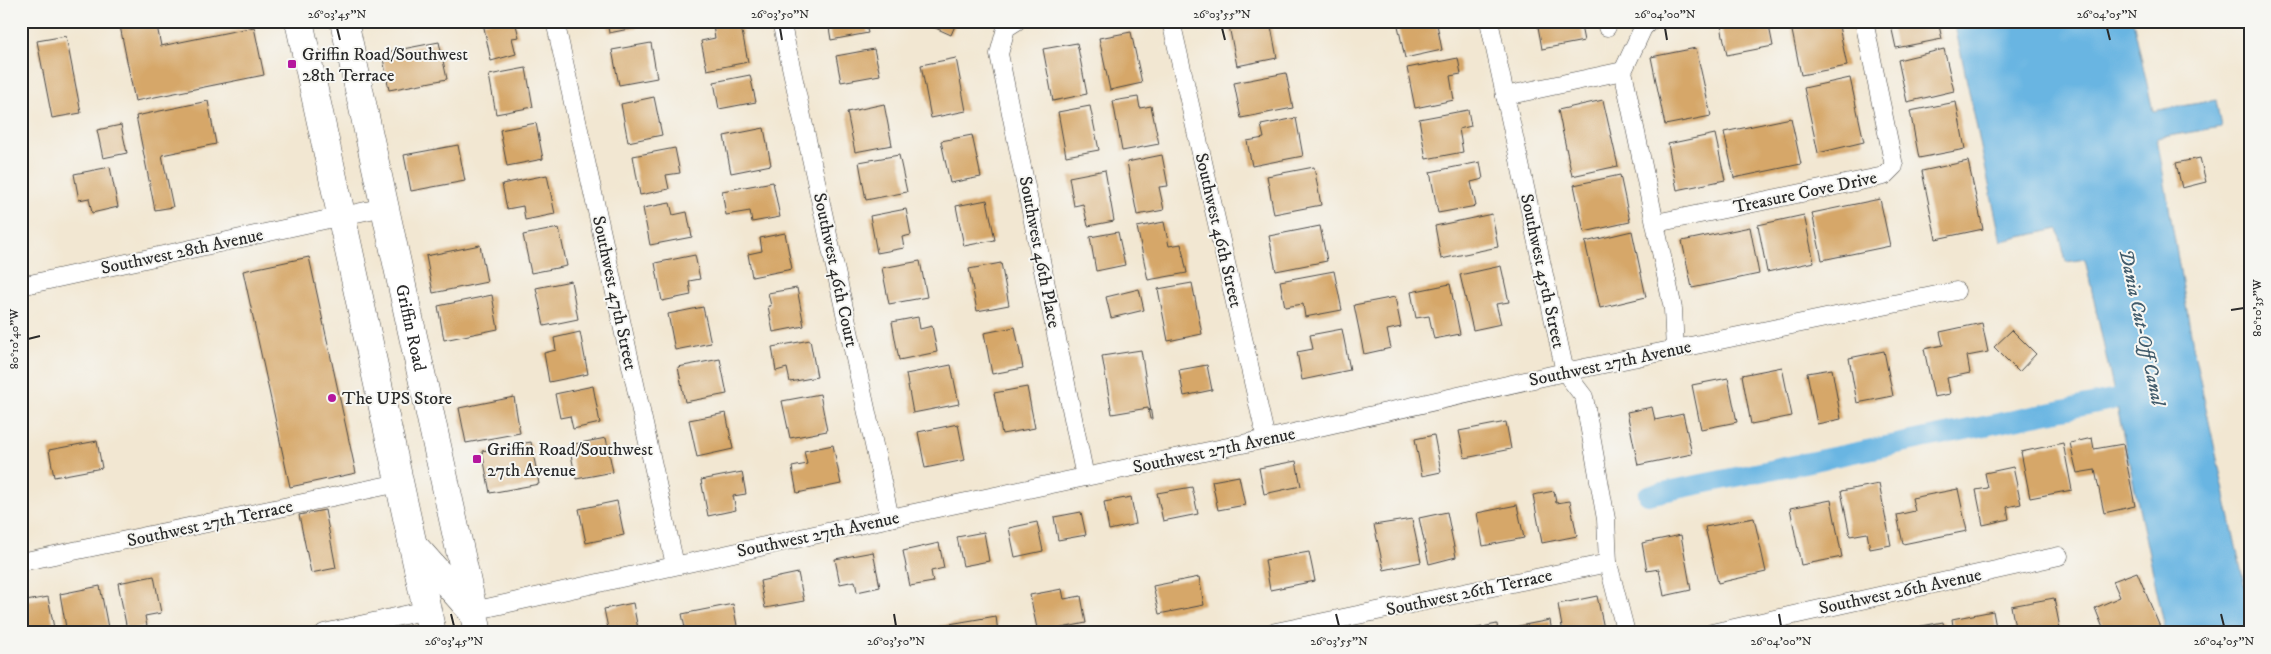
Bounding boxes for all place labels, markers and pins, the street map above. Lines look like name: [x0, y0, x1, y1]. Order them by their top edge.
place label: Griffin Road/Southwest 28th Terrace: [302, 44, 468, 87]
marker: Griffin Road/Southwest 28th Terrace: [286, 58, 298, 70]
place label: The UPS Store: [342, 388, 452, 410]
marker: The UPS Store: [326, 392, 338, 404]
place label: Griffin Road/Southwest 27th Avenue: [487, 439, 653, 482]
marker: Griffin Road/Southwest 27th Avenue: [471, 453, 483, 465]

